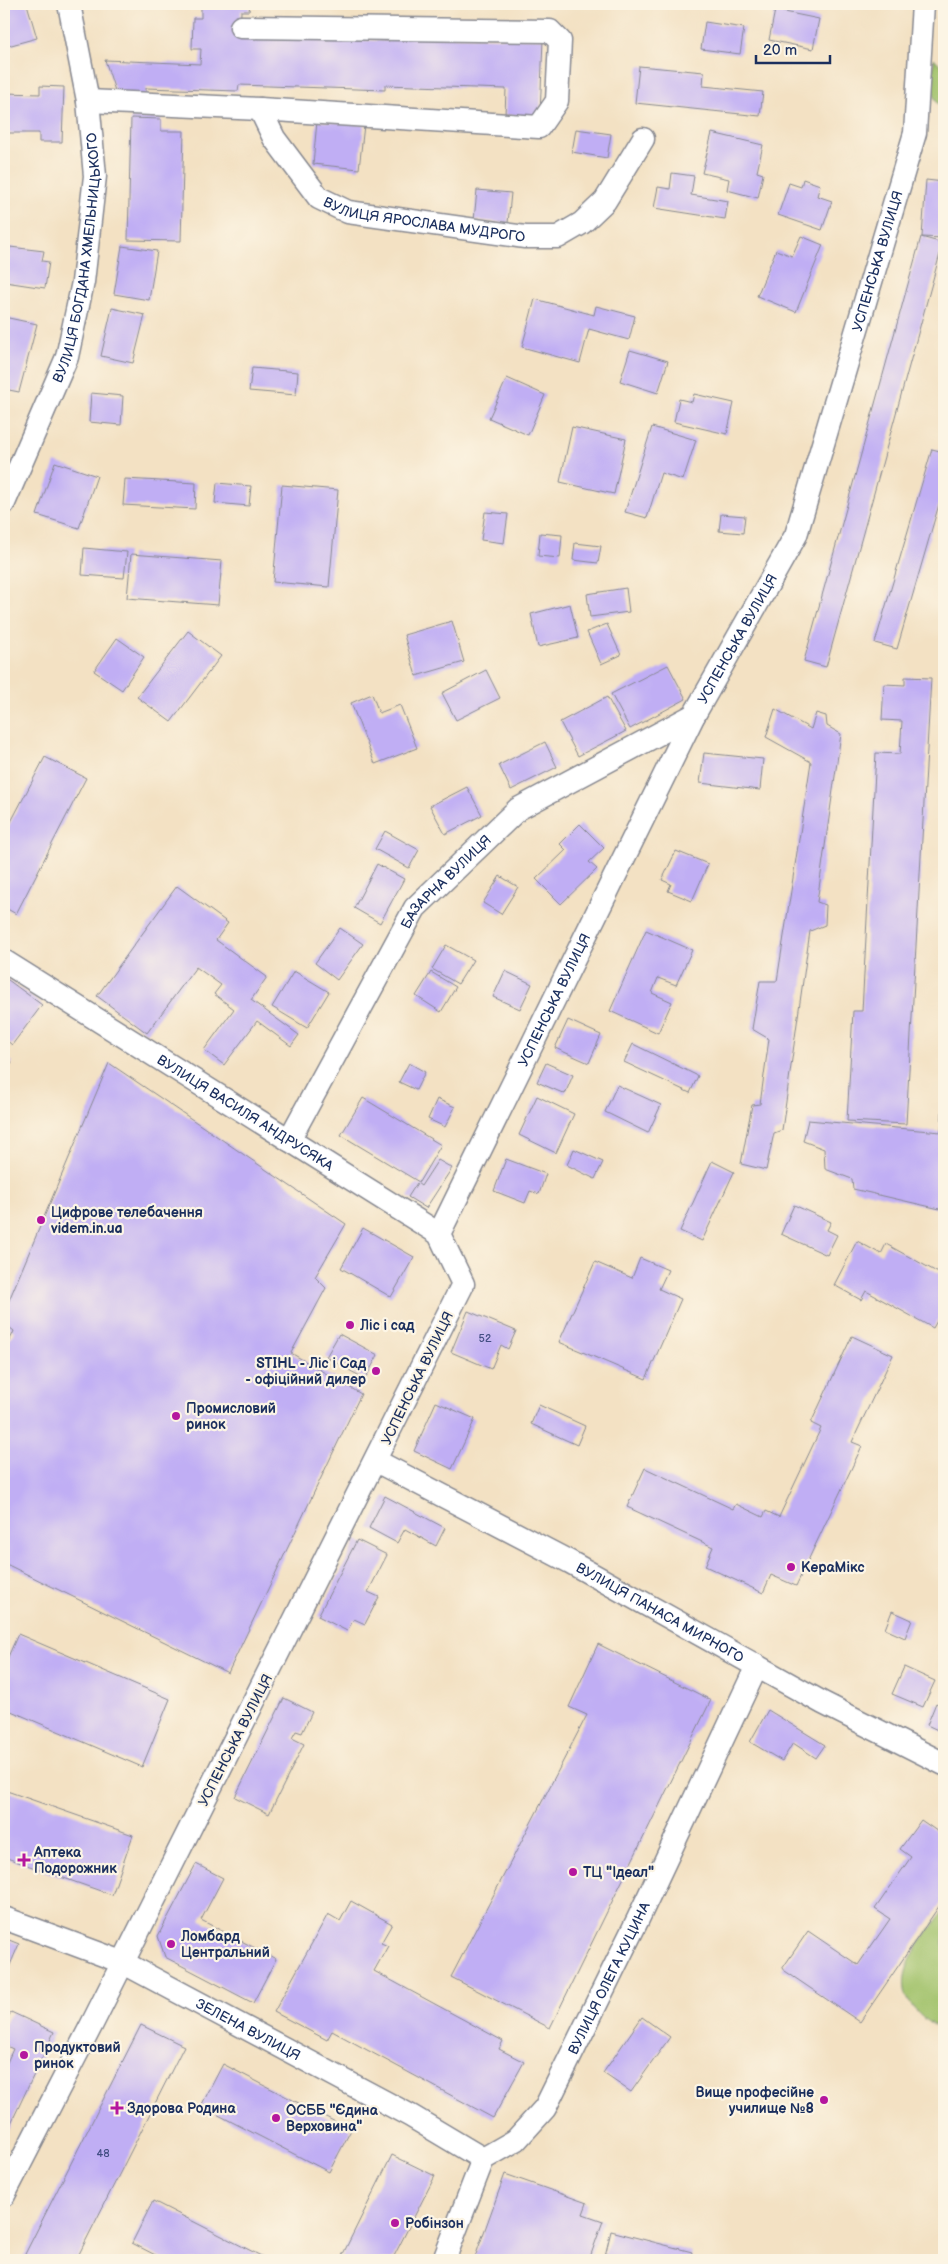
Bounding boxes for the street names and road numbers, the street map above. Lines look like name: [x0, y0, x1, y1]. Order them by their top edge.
street label: ВУЛИЦЯ БОГДАНА ХМЕЛЬНИЦЬКОГО: [49, 132, 104, 385]
street label: УСПЕНСЬКА ВУЛИЦЯ: [849, 189, 907, 334]
street label: ВУЛИЦЯ ЯРОСЛАВА МУДРОГО: [320, 193, 526, 246]
street label: УСПЕНСЬКА ВУЛИЦЯ: [694, 571, 781, 707]
street label: БАЗАРНА ВУЛИЦЯ: [397, 831, 495, 932]
street label: УСПЕНСЬКА ВУЛИЦЯ: [515, 931, 594, 1069]
street label: ВУЛИЦЯ ВАСИЛЯ АНДРУСЯКА: [154, 1051, 337, 1175]
street label: УСПЕНСЬКА ВУЛИЦЯ: [378, 1309, 457, 1448]
street label: ВУЛИЦЯ ПАНАСА МИРНОГО: [573, 1559, 747, 1666]
street label: УСПЕНСЬКА ВУЛИЦЯ: [195, 1671, 276, 1809]
street label: ВУЛИЦЯ ОЛЕГА КУЦИНА: [565, 1899, 654, 2057]
street label: ЗЕЛЕНА ВУЛИЦЯ: [193, 1995, 303, 2064]

